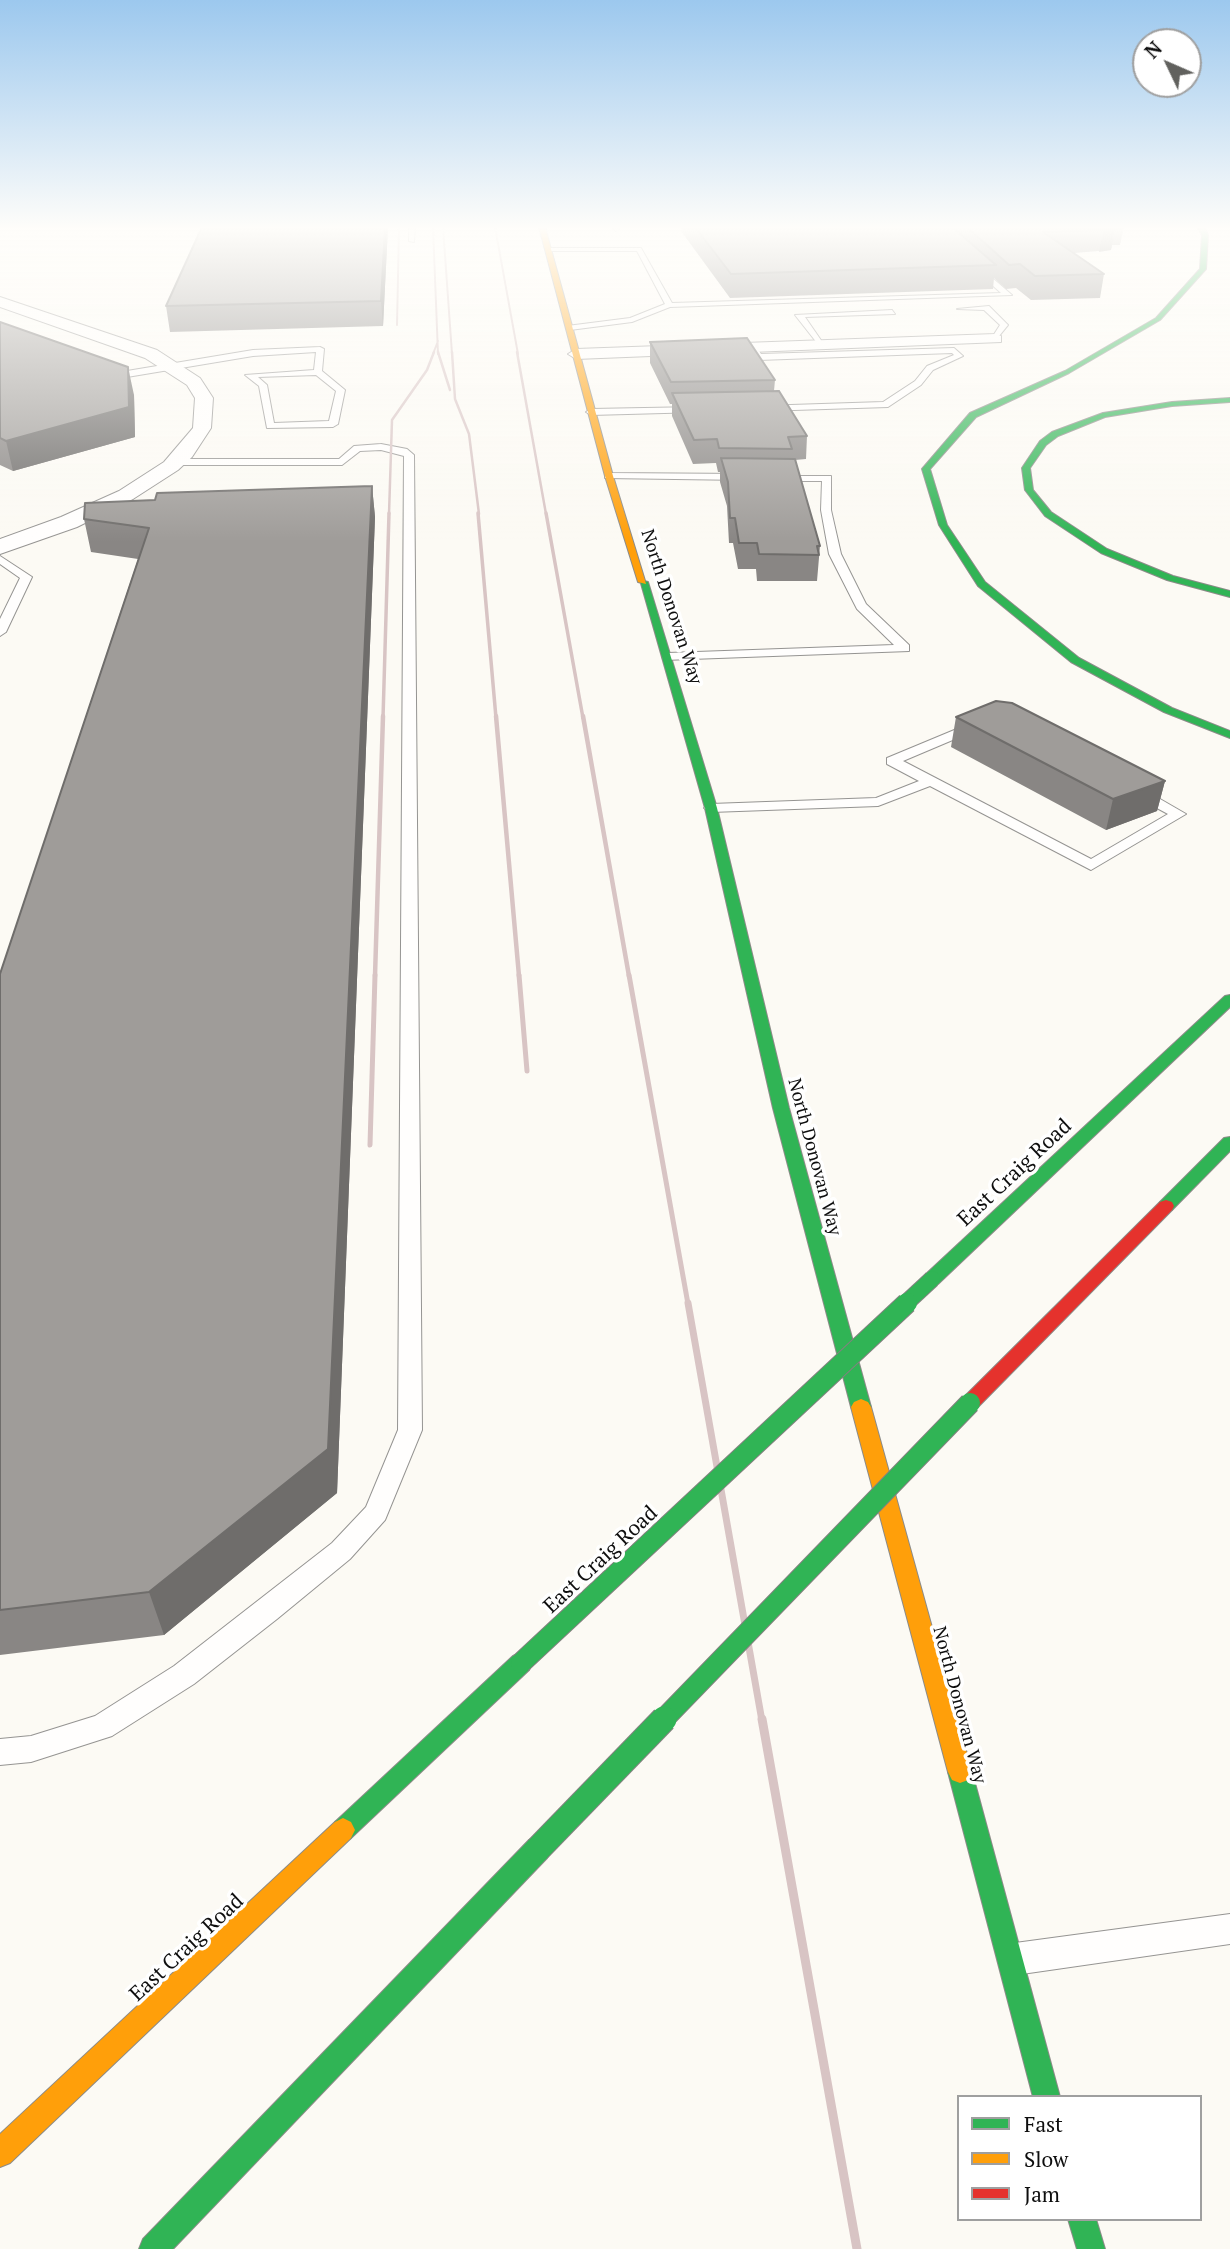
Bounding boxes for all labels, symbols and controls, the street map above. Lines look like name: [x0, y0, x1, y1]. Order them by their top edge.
north arrow: [1132, 28, 1202, 98]
text: N: [1139, 36, 1167, 63]
street label: North Donovan Way: [636, 527, 706, 687]
street label: North Donovan Way: [783, 1076, 845, 1238]
street label: East Craig Road: [953, 1114, 1077, 1232]
street label: East Craig Road: [539, 1501, 663, 1619]
street label: North Donovan Way: [928, 1624, 990, 1786]
street label: East Craig Road: [125, 1889, 249, 2007]
legend: [957, 2095, 1202, 2221]
text: Fast: [1024, 2110, 1063, 2138]
text: Slow: [1024, 2145, 1068, 2173]
text: Jam: [1024, 2180, 1060, 2208]

